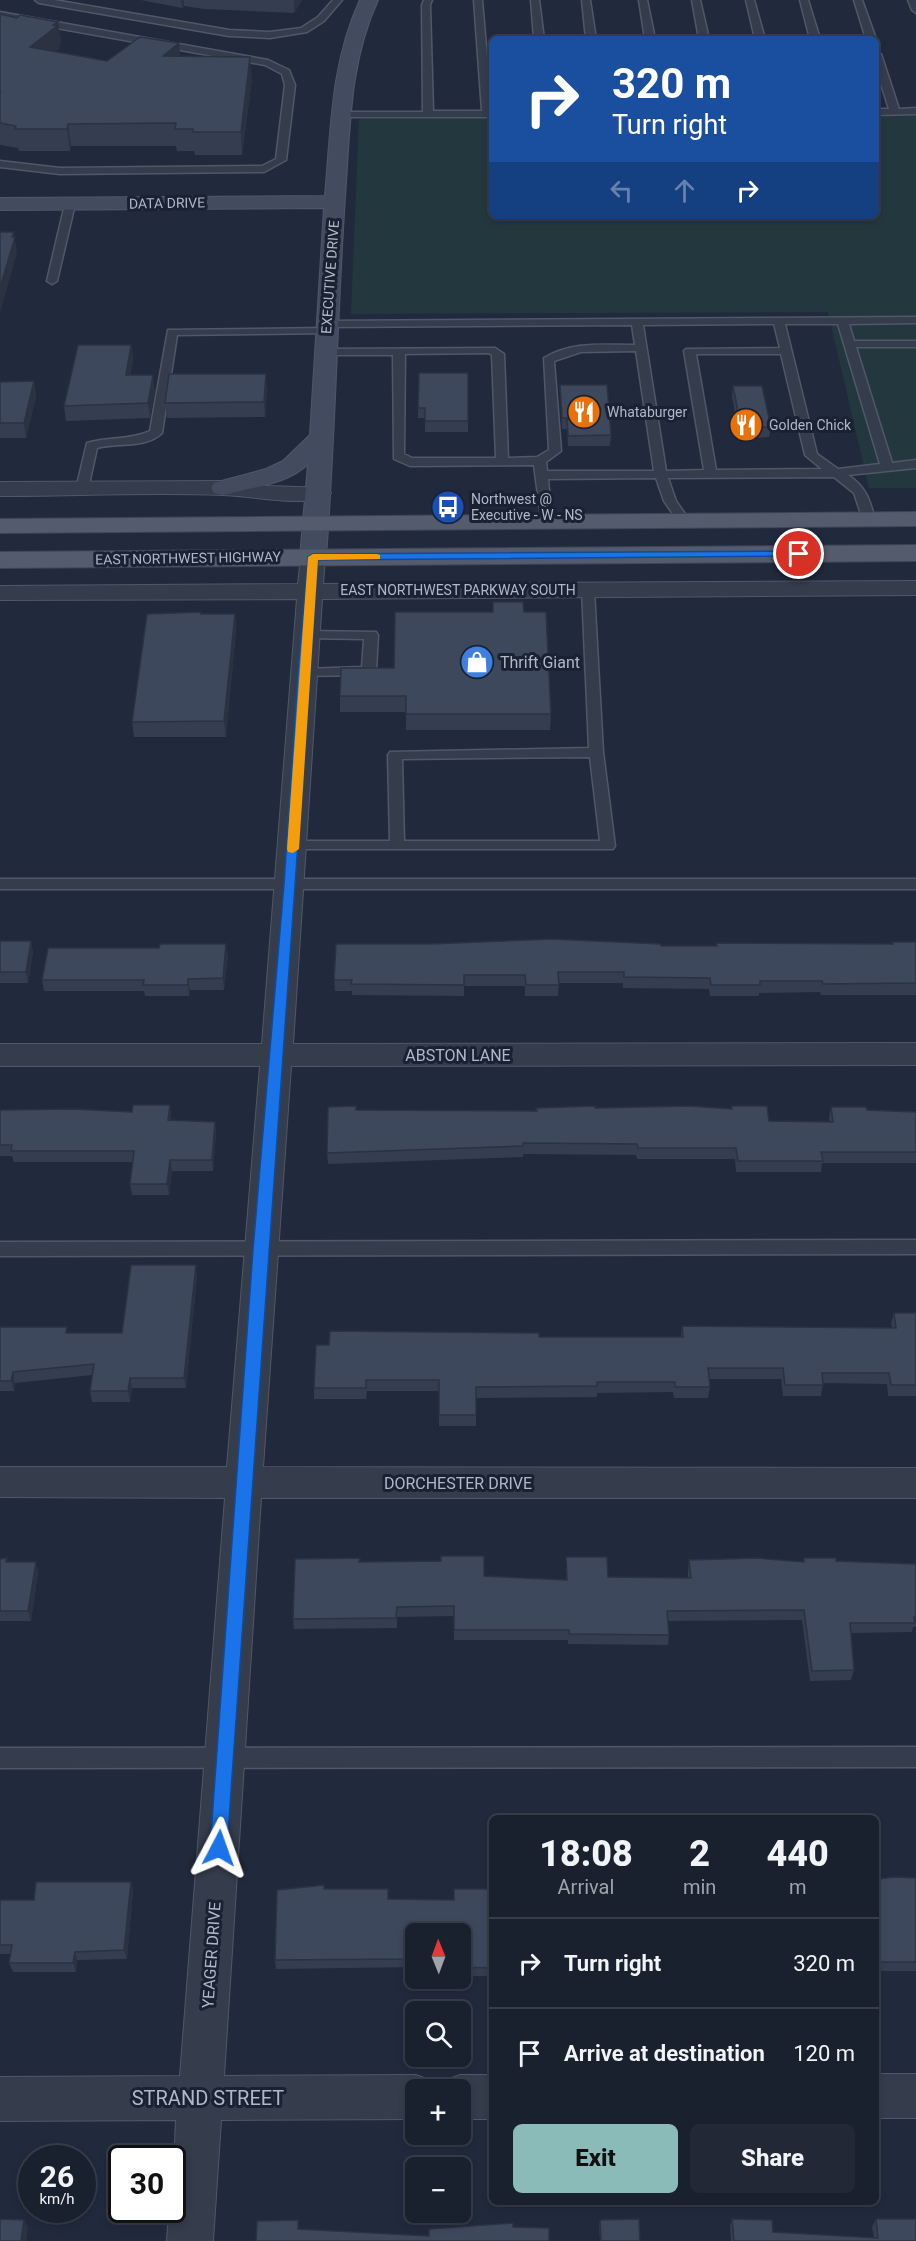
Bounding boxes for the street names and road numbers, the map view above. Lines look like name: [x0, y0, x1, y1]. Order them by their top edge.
street label: DATA DRIVE: [129, 194, 205, 212]
street label: EXECUTIVE DRIVE: [318, 220, 342, 334]
street label: EAST NORTHWEST HIGHWAY: [95, 548, 282, 568]
street label: EAST NORTHWEST PARKWAY SOUTH: [340, 582, 576, 598]
street label: ABSTON LANE: [405, 1046, 511, 1065]
street label: DORCHESTER DRIVE: [384, 1474, 532, 1493]
street label: YEAGER DRIVE: [198, 1901, 225, 2009]
street label: STRAND STREET: [132, 2086, 284, 2110]

